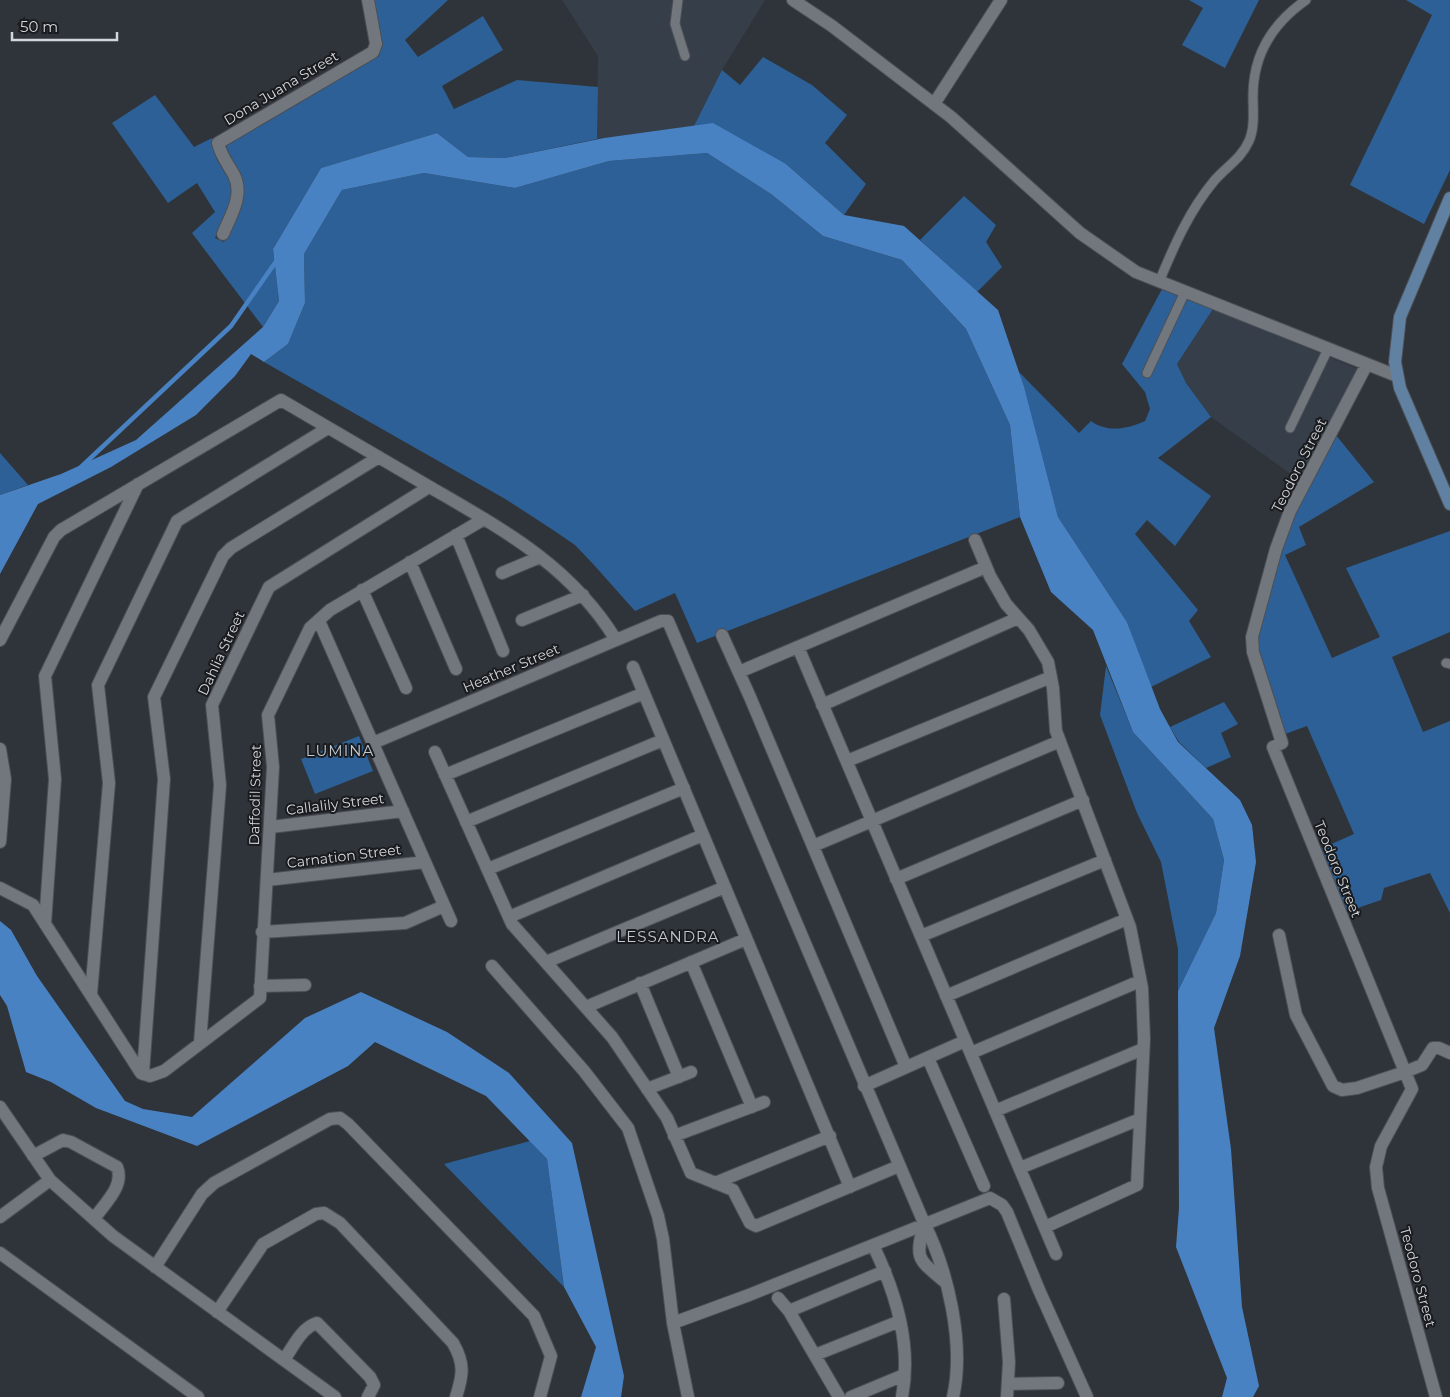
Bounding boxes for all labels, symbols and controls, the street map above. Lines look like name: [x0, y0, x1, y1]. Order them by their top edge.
scale bar: [12, 10, 118, 42]
text: 50 m: [20, 17, 58, 36]
street label: Dona Juana Street: [221, 47, 342, 129]
street label: Teodoro Street: [1268, 415, 1331, 515]
street label: Dahlia Street: [194, 608, 249, 698]
street label: Heather Street: [460, 639, 562, 696]
district label: LUMINA: [306, 741, 374, 760]
street label: Daffodil Street: [245, 744, 265, 846]
street label: Callalily Street: [285, 789, 385, 819]
street label: Teodoro Street: [1310, 818, 1366, 920]
street label: Carnation Street: [286, 840, 402, 872]
district label: LESSANDRA: [616, 927, 720, 946]
street label: Teodoro Street: [1396, 1225, 1440, 1329]

